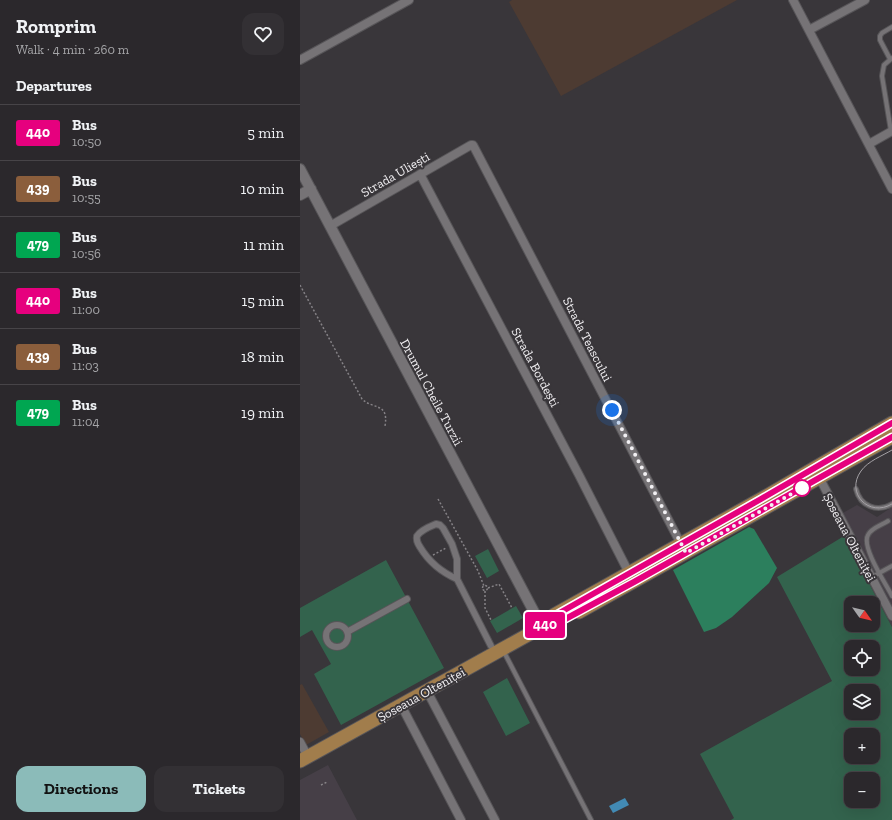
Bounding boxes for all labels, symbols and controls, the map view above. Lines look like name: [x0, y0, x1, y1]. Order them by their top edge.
button: heart: [242, 13, 284, 55]
text: Romprim: [16, 15, 96, 38]
text: Walk · 4 min · 260 m: [16, 42, 129, 57]
text: Departures: [16, 77, 92, 95]
text: Bus: [72, 116, 97, 134]
text: 440: [26, 124, 50, 141]
text: 5 min: [247, 124, 284, 142]
text: 10:50: [72, 134, 102, 149]
street label: Strada Uliești: [358, 149, 432, 200]
text: Bus: [72, 172, 97, 190]
text: 439: [27, 180, 49, 197]
text: 10 min: [240, 180, 284, 198]
text: 10:55: [72, 190, 101, 205]
text: Bus: [72, 228, 97, 246]
text: 479: [27, 236, 49, 253]
text: 11 min: [243, 236, 284, 254]
text: 10:56: [72, 246, 101, 261]
text: Bus: [72, 284, 97, 302]
text: 440: [26, 292, 50, 309]
text: 15 min: [241, 292, 284, 310]
street label: Strada Teascului: [560, 295, 615, 384]
text: 11:00: [72, 302, 100, 317]
street label: Strada Bordești: [508, 325, 563, 410]
street label: Drumul Cheile Turzii: [397, 336, 466, 448]
text: Bus: [72, 340, 97, 358]
text: 439: [27, 348, 49, 365]
text: 18 min: [241, 348, 284, 366]
text: 11:03: [72, 358, 99, 373]
text: Bus: [72, 396, 97, 414]
your location: [602, 400, 622, 420]
text: 479: [27, 404, 49, 421]
text: 19 min: [241, 404, 284, 422]
text: 11:04: [72, 414, 99, 429]
unlabelled marker: [793, 479, 811, 497]
street label: Șoseaua Olteniței: [820, 491, 879, 584]
north arrow: [844, 596, 880, 632]
map controls: [844, 596, 880, 808]
line badge: 440: [522, 612, 568, 638]
text: 440: [533, 616, 557, 633]
button: locate: [844, 640, 880, 676]
street label: Șoseaua Olteniței: [375, 664, 468, 725]
button: layers: [844, 684, 880, 720]
button: +: [844, 728, 880, 764]
button: Directions: [16, 766, 146, 812]
button: Tickets: [154, 766, 284, 812]
button: −: [844, 772, 880, 808]

